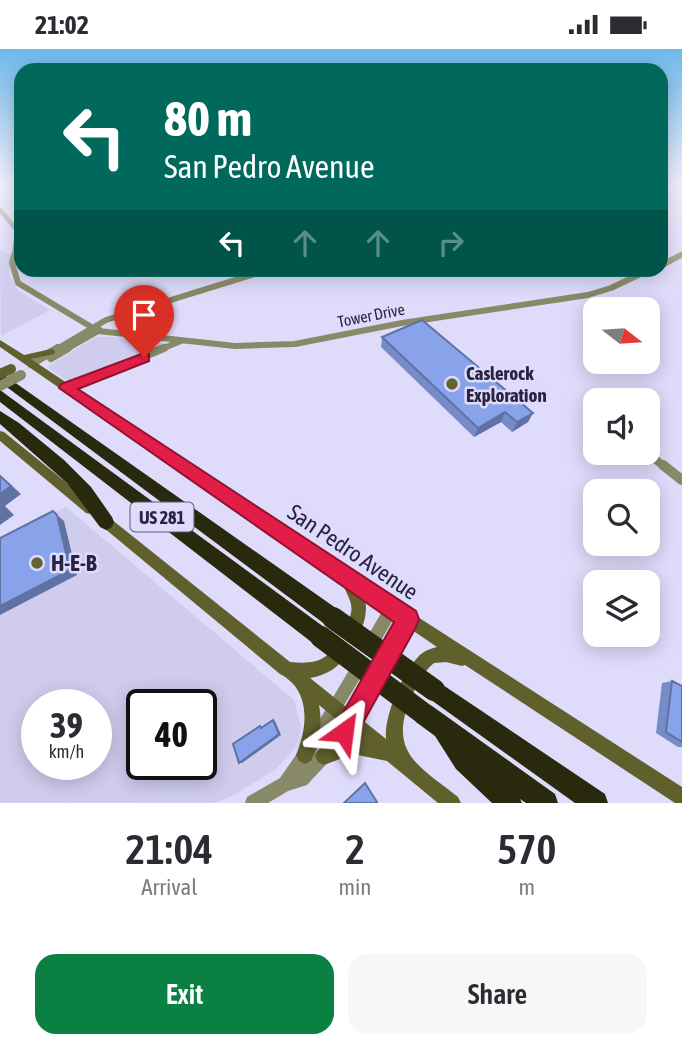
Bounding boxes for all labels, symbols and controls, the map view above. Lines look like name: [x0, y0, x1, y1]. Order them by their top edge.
text: 21:02: [35, 10, 89, 40]
text: 80 m: [164, 90, 252, 146]
icon: left: [49, 91, 140, 182]
text: San Pedro Avenue: [164, 148, 375, 185]
icon: left: [213, 224, 251, 262]
icon: ahead: [286, 224, 324, 262]
icon: ahead: [359, 224, 397, 262]
icon: right: [432, 224, 470, 262]
pin: [114, 285, 174, 357]
icon: arrive: [125, 296, 163, 334]
north arrow: [583, 297, 660, 375]
map controls: [583, 297, 660, 647]
street label: Tower Drive: [336, 300, 406, 330]
place label: Caslerock Exploration: [466, 362, 547, 406]
marker: Caslerock Exploration: [444, 376, 460, 392]
button: sound: [583, 388, 660, 465]
button: search: [583, 479, 660, 556]
street label: San Pedro Avenue: [283, 499, 423, 605]
road number: US 281: [130, 503, 194, 531]
place label: H-E-B: [51, 550, 97, 576]
marker: H-E-B: [29, 555, 45, 571]
button: layers: [583, 570, 660, 647]
speed limit sign: 40: [126, 689, 217, 780]
position arrow: [307, 695, 381, 769]
text: 39: [50, 705, 83, 745]
text: km/h: [49, 741, 84, 762]
text: 21:04: [126, 825, 213, 873]
text: 2: [345, 825, 365, 873]
text: 570: [497, 825, 556, 873]
text: Arrival: [141, 874, 197, 900]
text: min: [339, 874, 372, 900]
text: m: [518, 874, 535, 900]
button: Exit: [35, 954, 334, 1034]
button: Share: [348, 954, 647, 1034]

